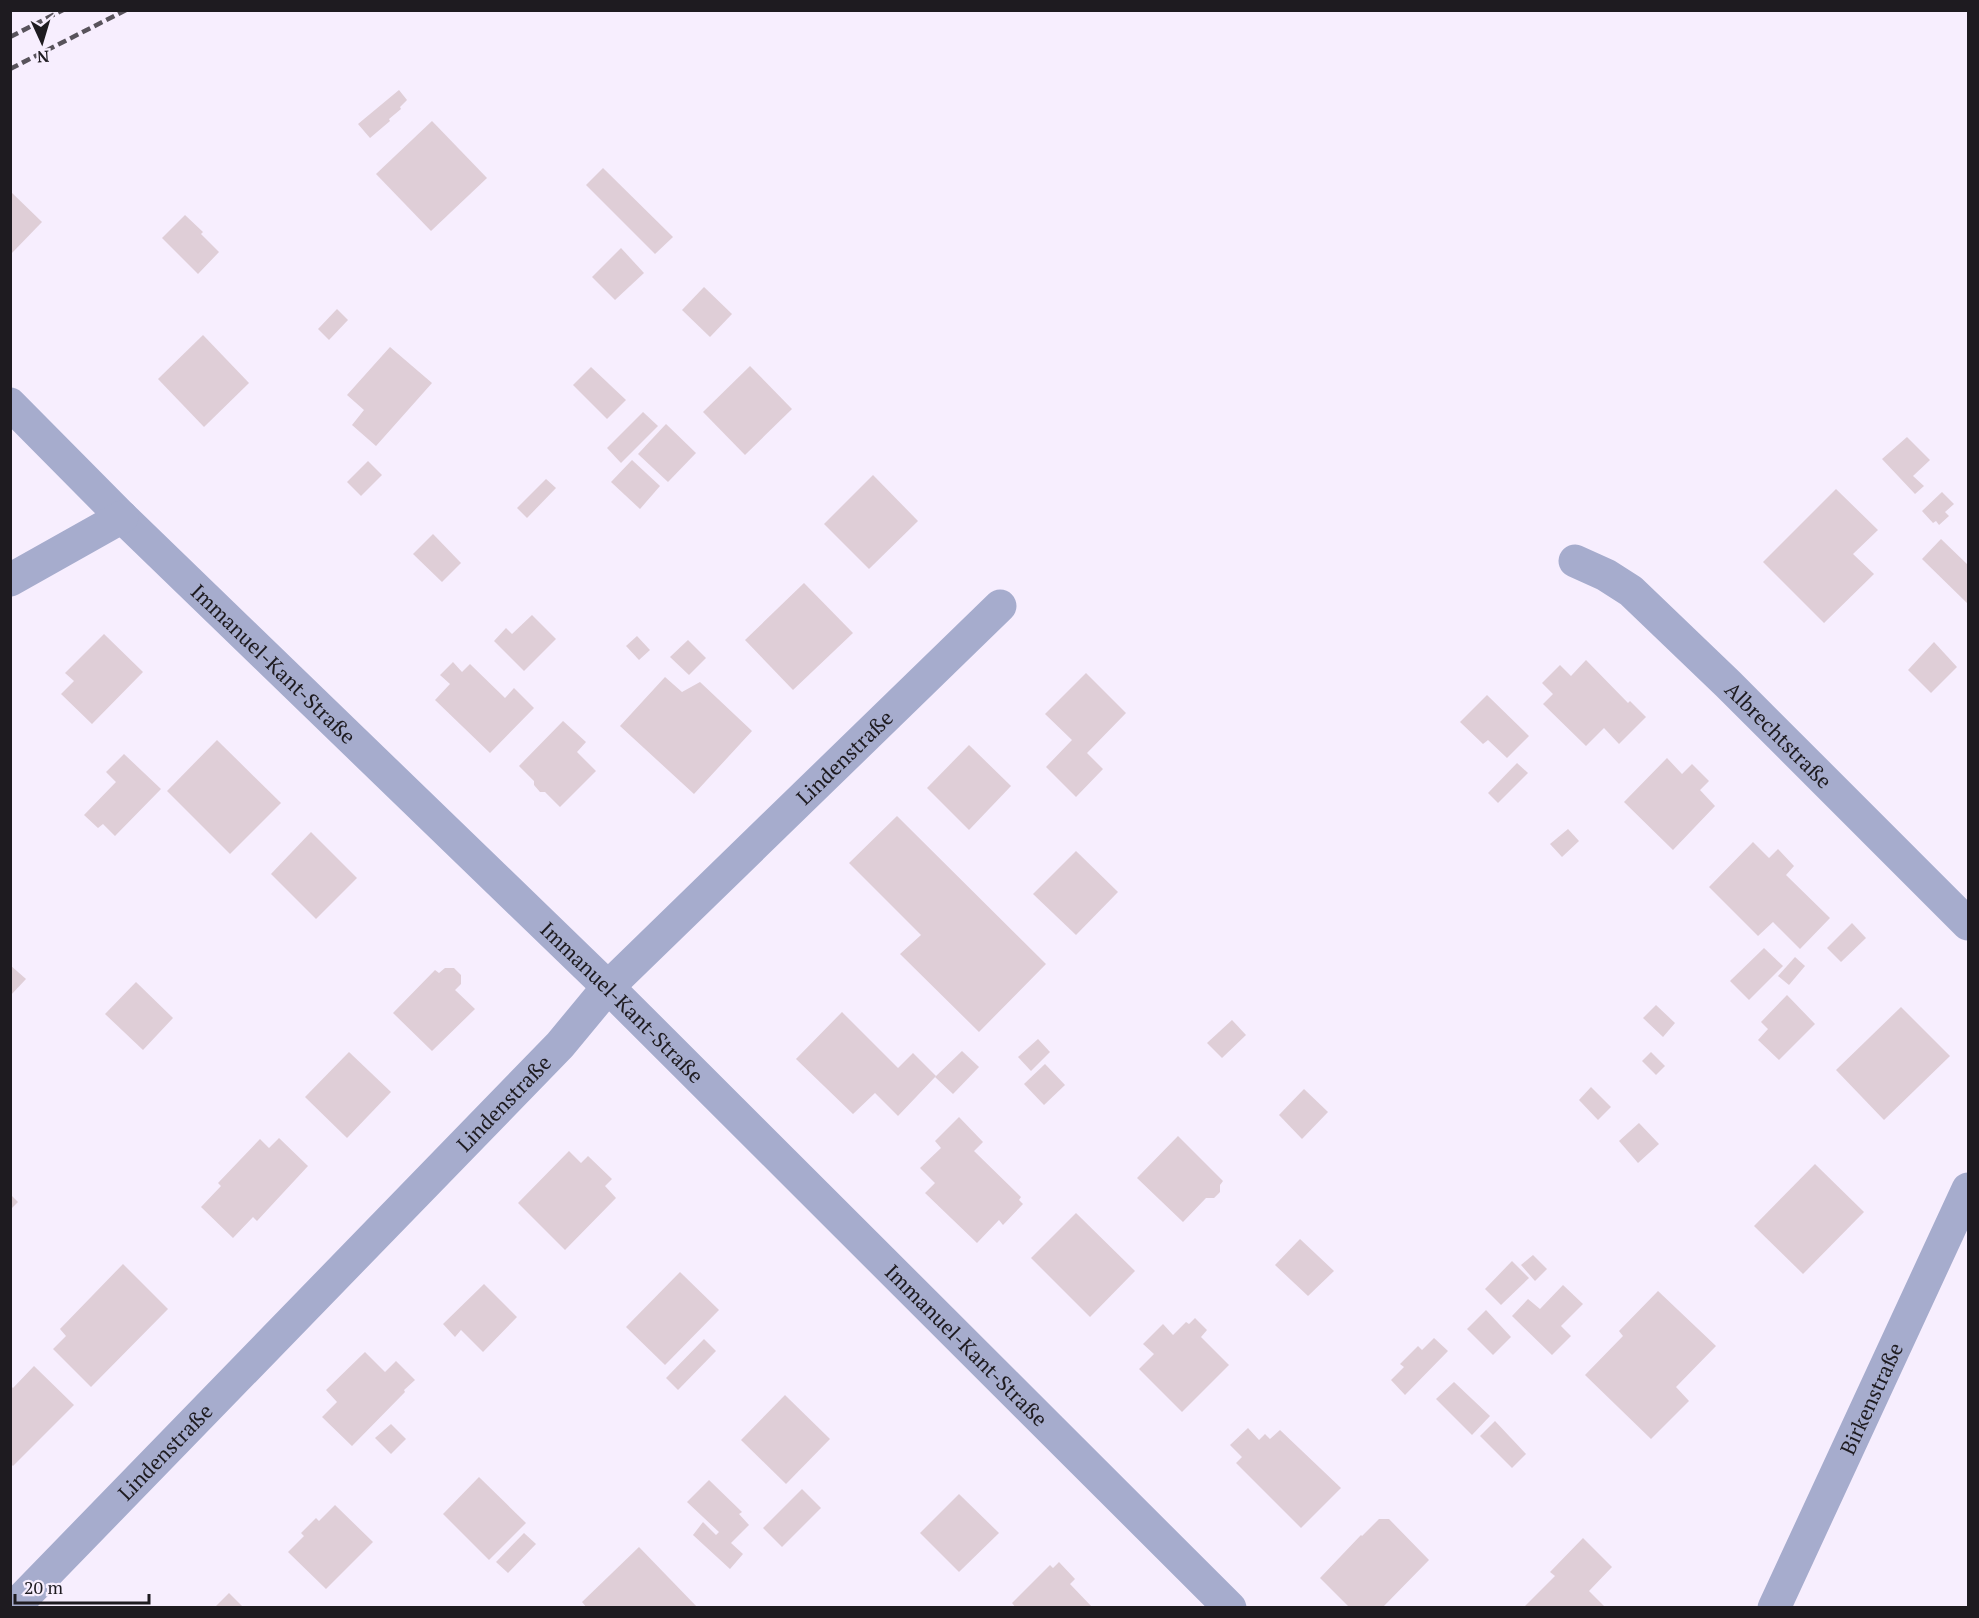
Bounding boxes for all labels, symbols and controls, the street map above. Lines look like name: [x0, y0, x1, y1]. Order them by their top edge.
north arrow: [12, 12, 72, 72]
text: N: [36, 46, 50, 68]
street label: Immanuel-Kant-Straße: [185, 577, 362, 750]
street label: Albrechtstraße: [1719, 675, 1838, 794]
street label: Lindenstraße: [790, 704, 899, 811]
street label: Immanuel-Kant-Straße: [535, 915, 710, 1089]
street label: Lindenstraße: [450, 1049, 557, 1158]
street label: Immanuel-Kant-Straße: [879, 1258, 1054, 1432]
street label: Birkenstraße: [1833, 1338, 1909, 1459]
street label: Lindenstraße: [111, 1397, 218, 1506]
scale bar: [15, 1567, 148, 1605]
text: 20 m: [24, 1575, 64, 1599]

